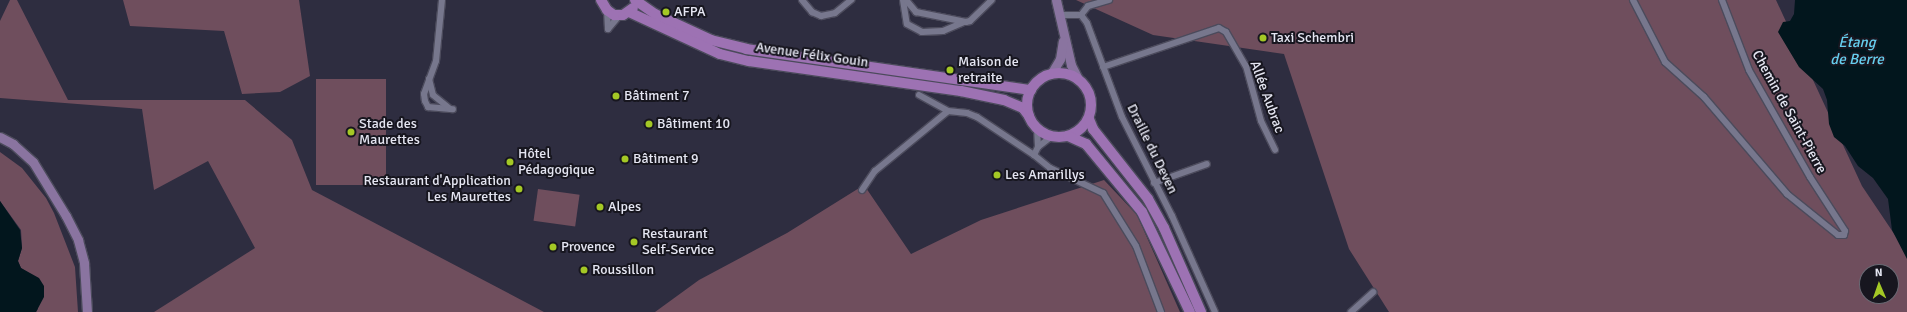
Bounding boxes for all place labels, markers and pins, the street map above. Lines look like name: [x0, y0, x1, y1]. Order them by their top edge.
place label: AFPA: [674, 4, 706, 20]
marker: AFPA: [661, 7, 671, 17]
place label: Taxi Schembri: [1271, 30, 1354, 46]
marker: Taxi Schembri: [1258, 33, 1268, 43]
place label: Maison de retraite: [958, 54, 1019, 86]
marker: Maison de retraite: [945, 65, 955, 75]
place label: Bâtiment 7: [624, 88, 690, 104]
marker: Bâtiment 7: [611, 91, 621, 101]
place label: Stade des Maurettes: [359, 116, 420, 148]
place label: Bâtiment 10: [657, 116, 730, 132]
marker: Bâtiment 10: [644, 119, 654, 129]
marker: Stade des Maurettes: [346, 127, 356, 137]
place label: Hôtel Pédagogique: [518, 146, 595, 178]
place label: Bâtiment 9: [633, 151, 699, 167]
marker: Bâtiment 9: [620, 154, 630, 164]
marker: Hôtel Pédagogique: [505, 157, 515, 167]
place label: Les Amarillys: [1005, 167, 1085, 183]
marker: Les Amarillys: [992, 170, 1002, 180]
place label: Restaurant d'Application Les Maurettes: [363, 173, 511, 206]
marker: Restaurant d'Application Les Maurettes: [514, 184, 524, 194]
place label: Alpes: [608, 199, 641, 215]
marker: Alpes: [595, 202, 605, 212]
place label: Restaurant Self-Service: [642, 226, 714, 258]
marker: Restaurant Self-Service: [629, 237, 639, 247]
place label: Provence: [561, 239, 615, 255]
marker: Provence: [548, 242, 558, 252]
place label: Roussillon: [592, 262, 654, 278]
marker: Roussillon: [579, 265, 589, 275]

